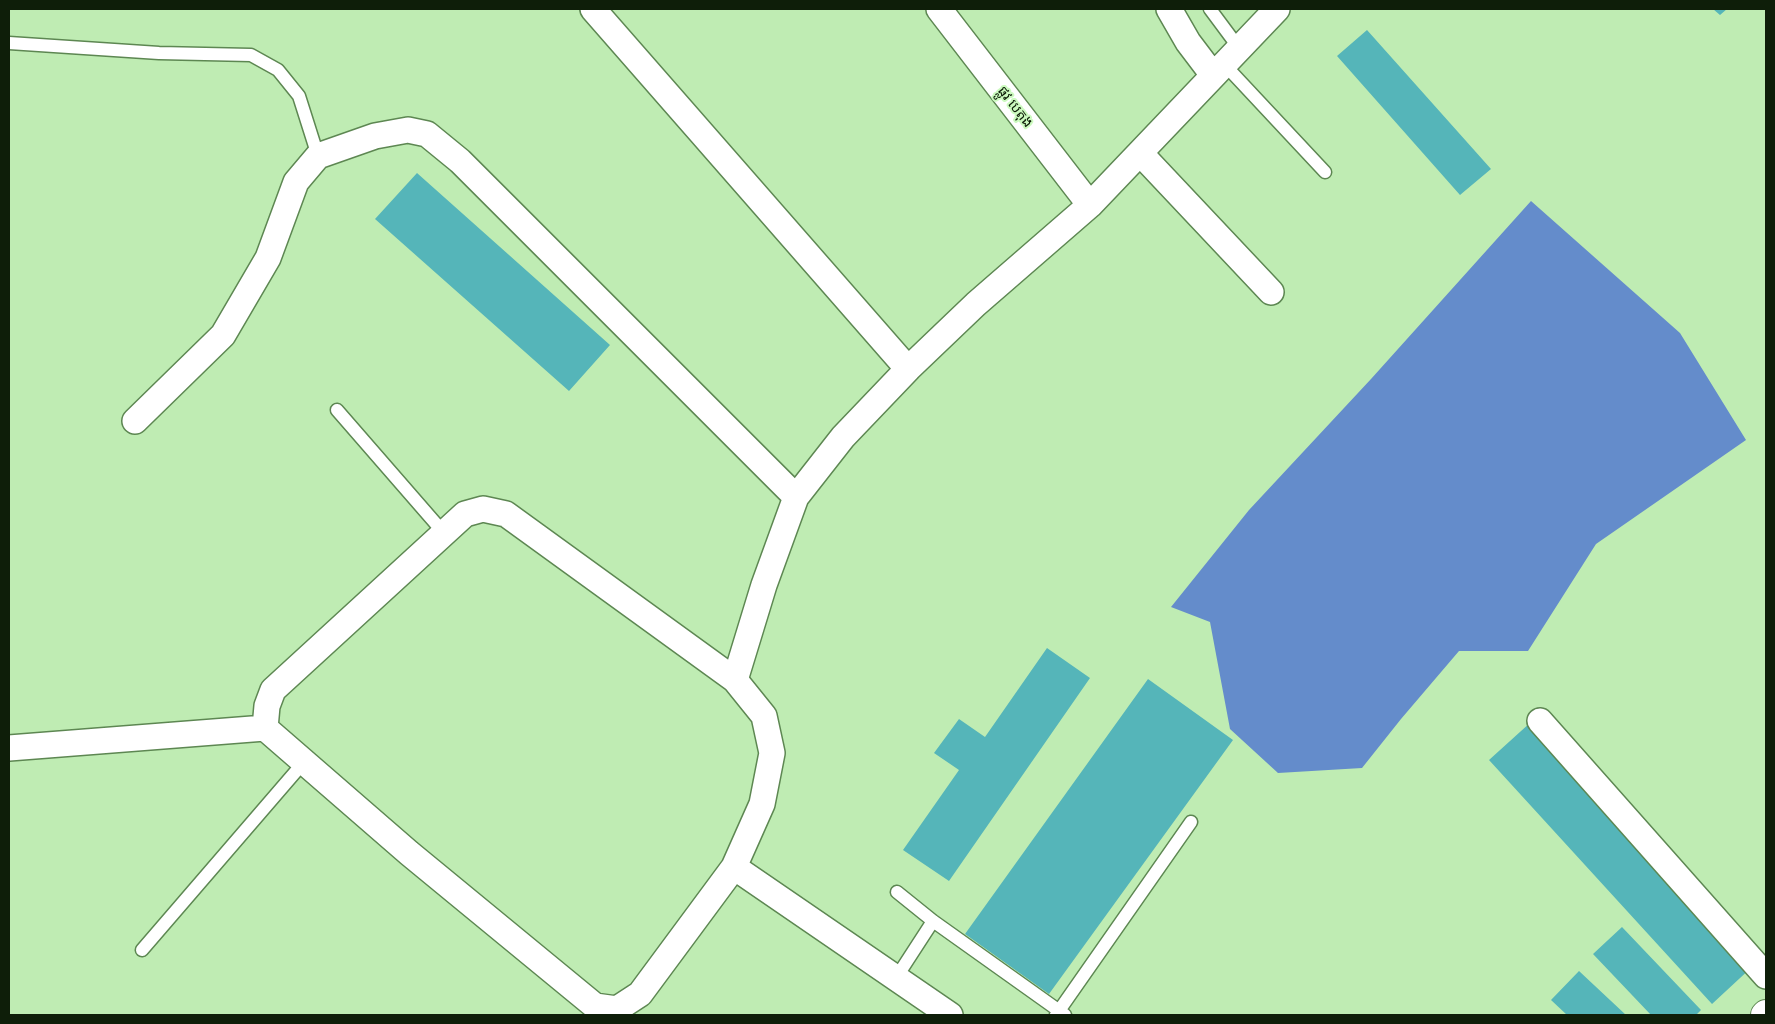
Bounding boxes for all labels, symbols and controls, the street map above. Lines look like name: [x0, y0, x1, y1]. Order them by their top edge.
street label: ផ្លូវ បេតុង: [994, 83, 1036, 131]

